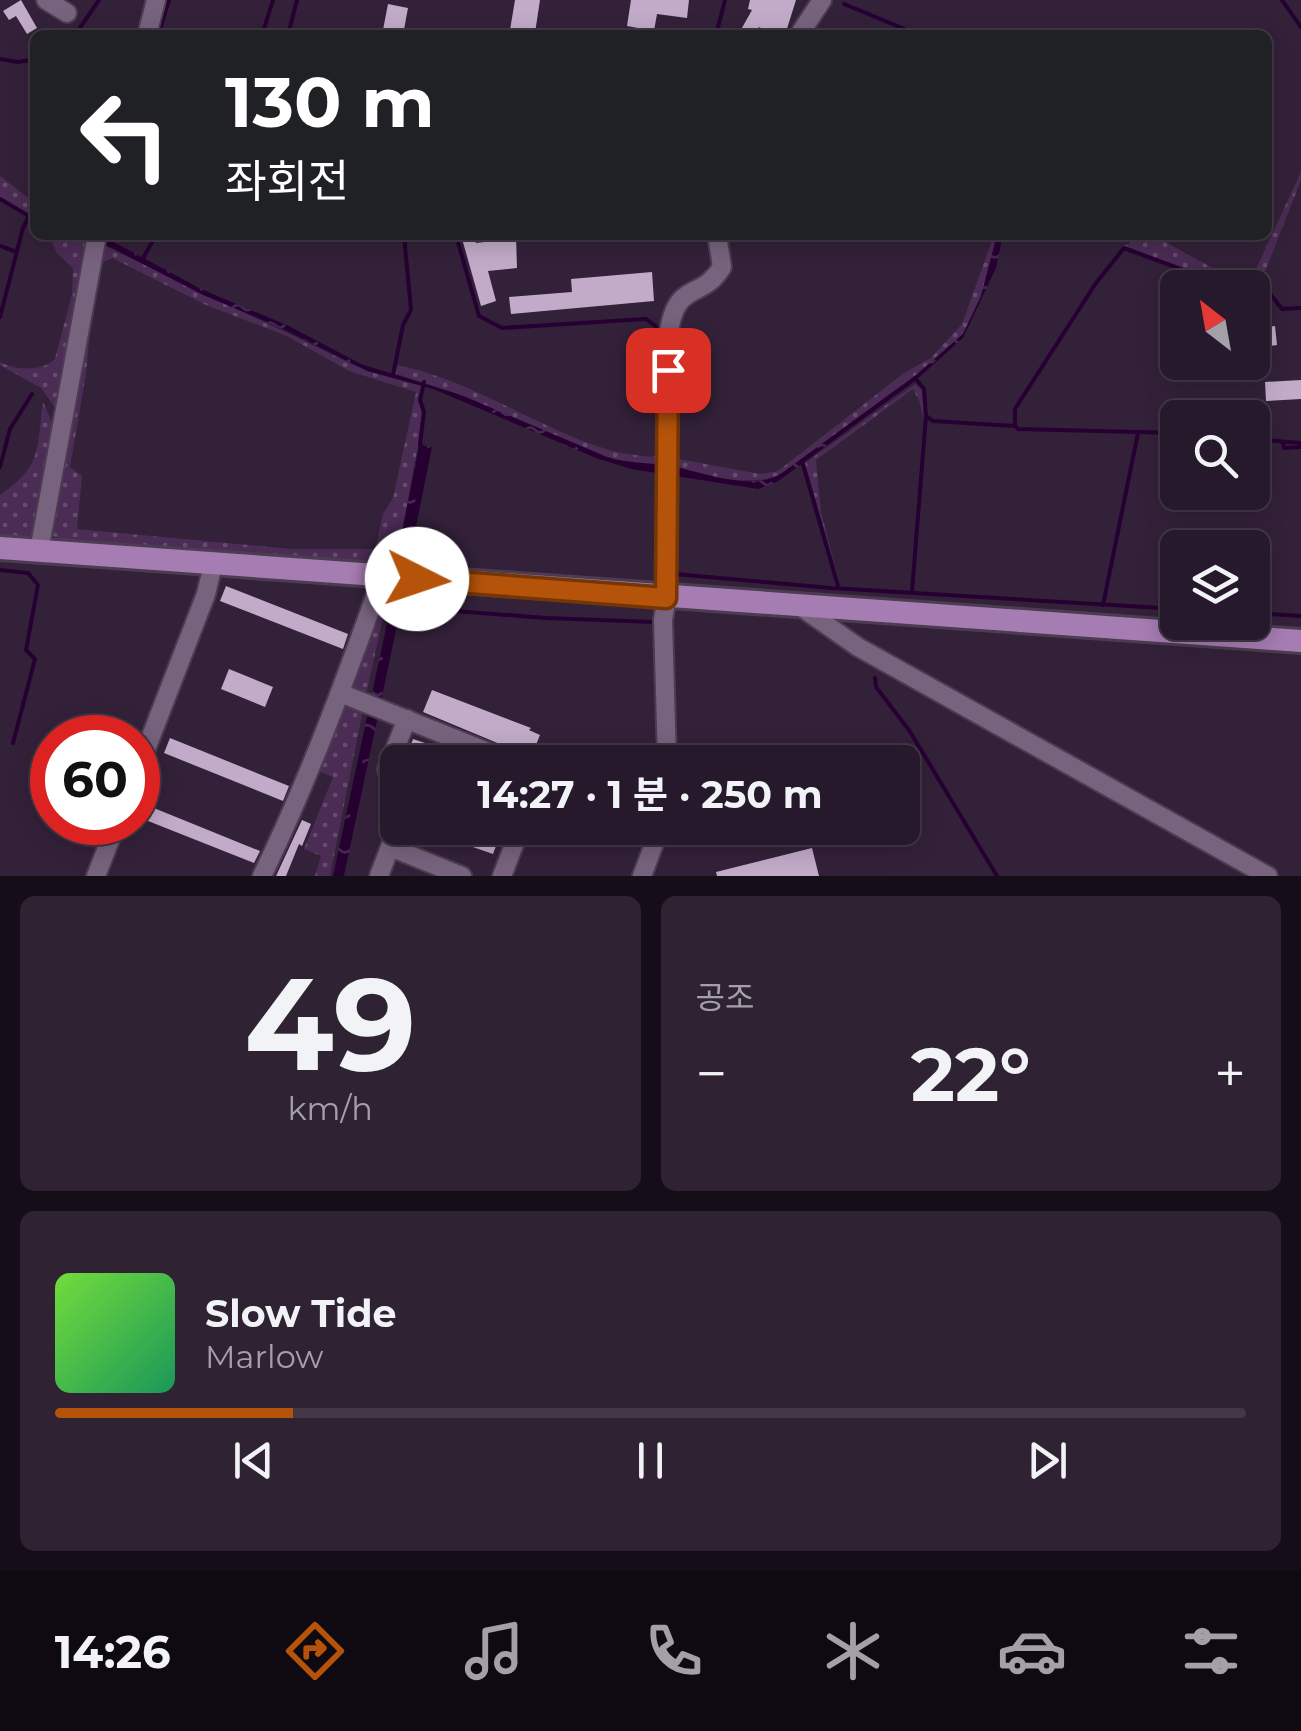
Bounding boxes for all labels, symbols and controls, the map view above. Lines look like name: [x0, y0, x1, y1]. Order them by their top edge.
text: 130 m: [225, 59, 435, 145]
icon: left: [60, 70, 190, 200]
text: 좌회전: [225, 153, 349, 208]
north arrow: [1160, 270, 1270, 380]
map controls: [1160, 270, 1270, 640]
pin: [626, 328, 711, 413]
icon: arrive: [641, 343, 696, 398]
button: search: [1160, 400, 1270, 510]
position arrow: [365, 527, 469, 631]
button: layers: [1160, 530, 1270, 640]
speed limit sign: 60: [30, 715, 160, 845]
text: 14:27 · 1 분 · 250 m: [477, 771, 823, 818]
text: 49: [244, 944, 416, 1103]
text: 공조: [696, 978, 754, 1017]
text: 22°: [911, 1028, 1031, 1120]
text: −: [696, 1040, 727, 1107]
text: +: [1214, 1040, 1246, 1107]
text: km/h: [288, 1089, 373, 1128]
text: Slow Tide: [205, 1290, 397, 1337]
text: Marlow: [205, 1337, 323, 1376]
icon: previous: [226, 1433, 281, 1488]
icon: pause: [623, 1433, 678, 1488]
icon: next: [1020, 1433, 1075, 1488]
icon: directions: [280, 1616, 350, 1686]
icon: music: [459, 1616, 529, 1686]
icon: phone: [639, 1616, 709, 1686]
icon: climate: [818, 1616, 888, 1686]
icon: car: [997, 1616, 1067, 1686]
icon: filters: [1176, 1616, 1246, 1686]
text: 14:26: [55, 1624, 171, 1679]

